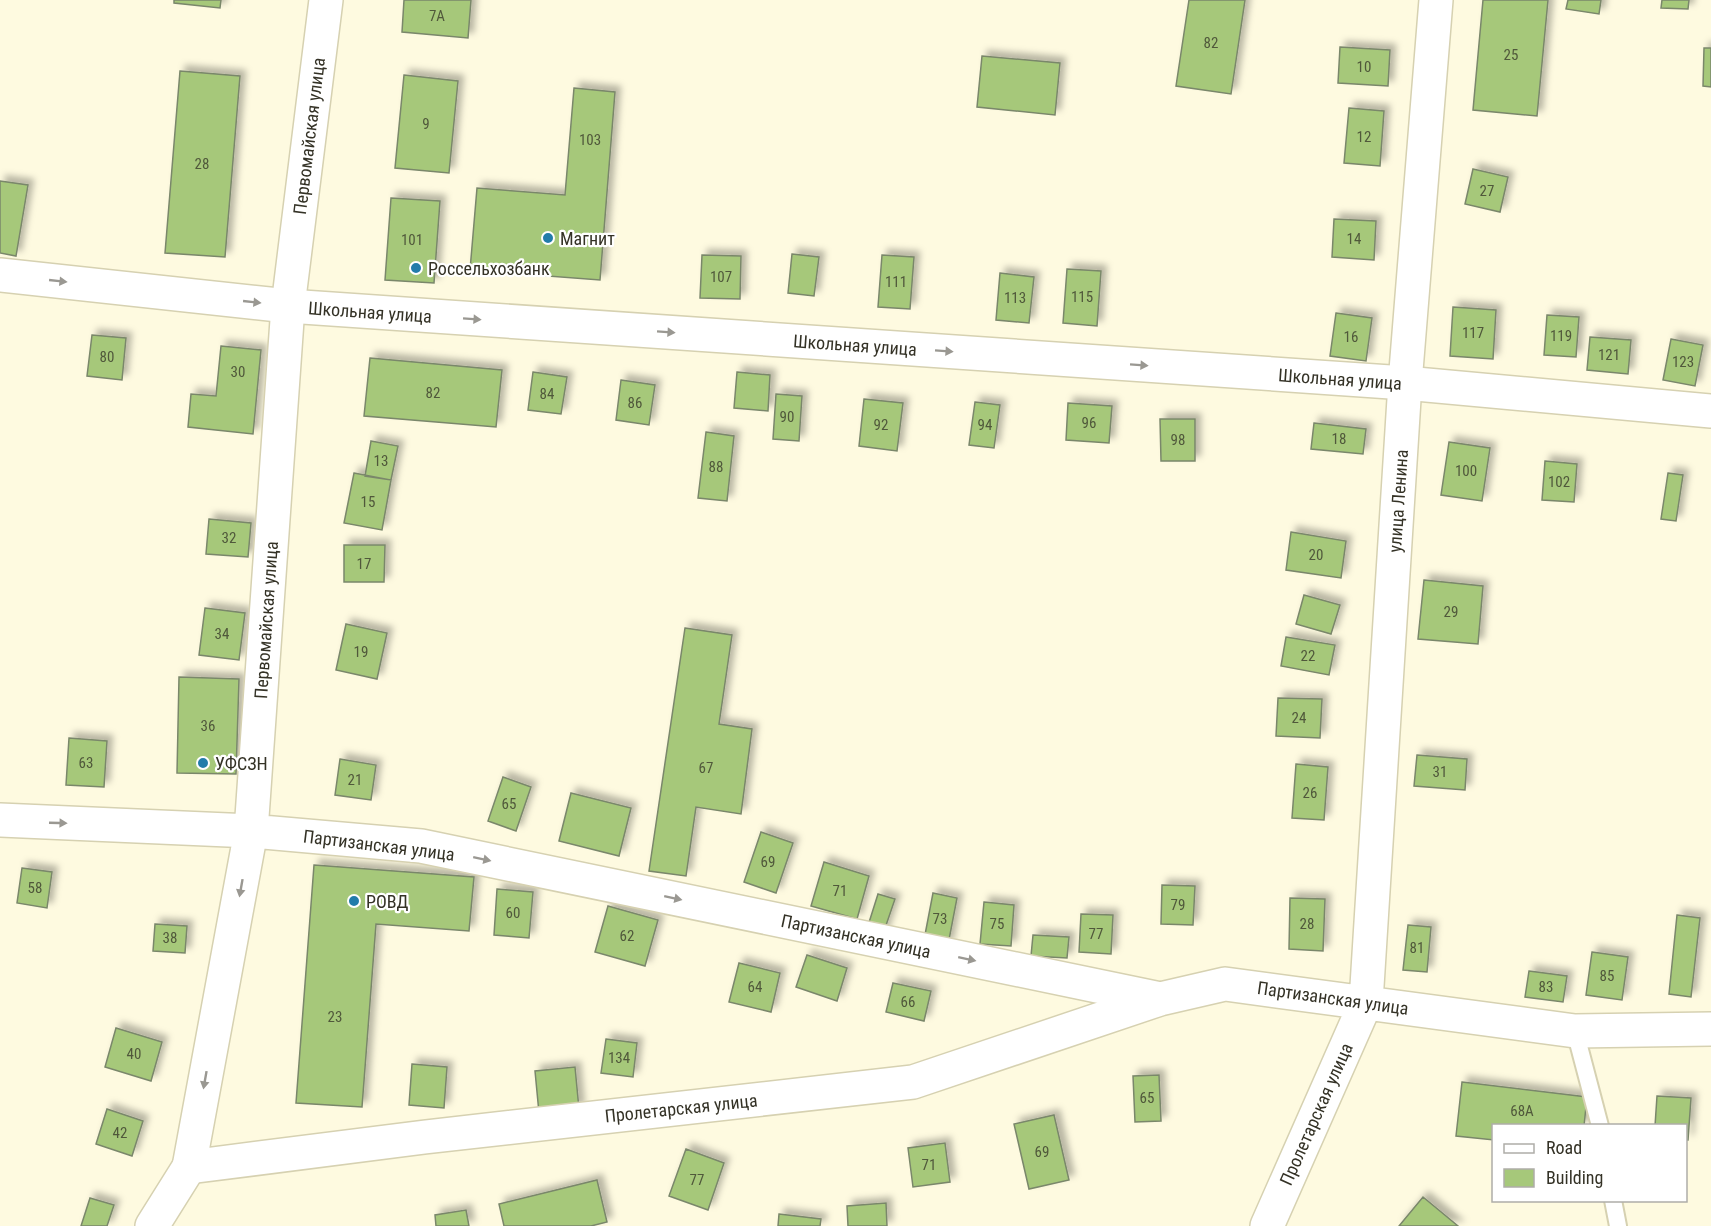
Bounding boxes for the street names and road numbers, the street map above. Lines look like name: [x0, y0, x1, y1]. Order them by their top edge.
street label: Первомайская улица: [289, 56, 329, 216]
street label: Школьная улица: [307, 297, 433, 327]
street label: Школьная улица: [792, 330, 918, 360]
street label: Школьная улица: [1277, 364, 1403, 394]
street label: улица Ленина: [1384, 449, 1412, 553]
street label: Первомайская улица: [250, 540, 282, 700]
street label: Партизанская улица: [302, 825, 456, 865]
street label: Партизанская улица: [779, 910, 933, 962]
street label: Партизанская улица: [1256, 977, 1410, 1019]
street label: Пролетарская улица: [1275, 1040, 1357, 1188]
street label: Пролетарская улица: [604, 1090, 758, 1126]

